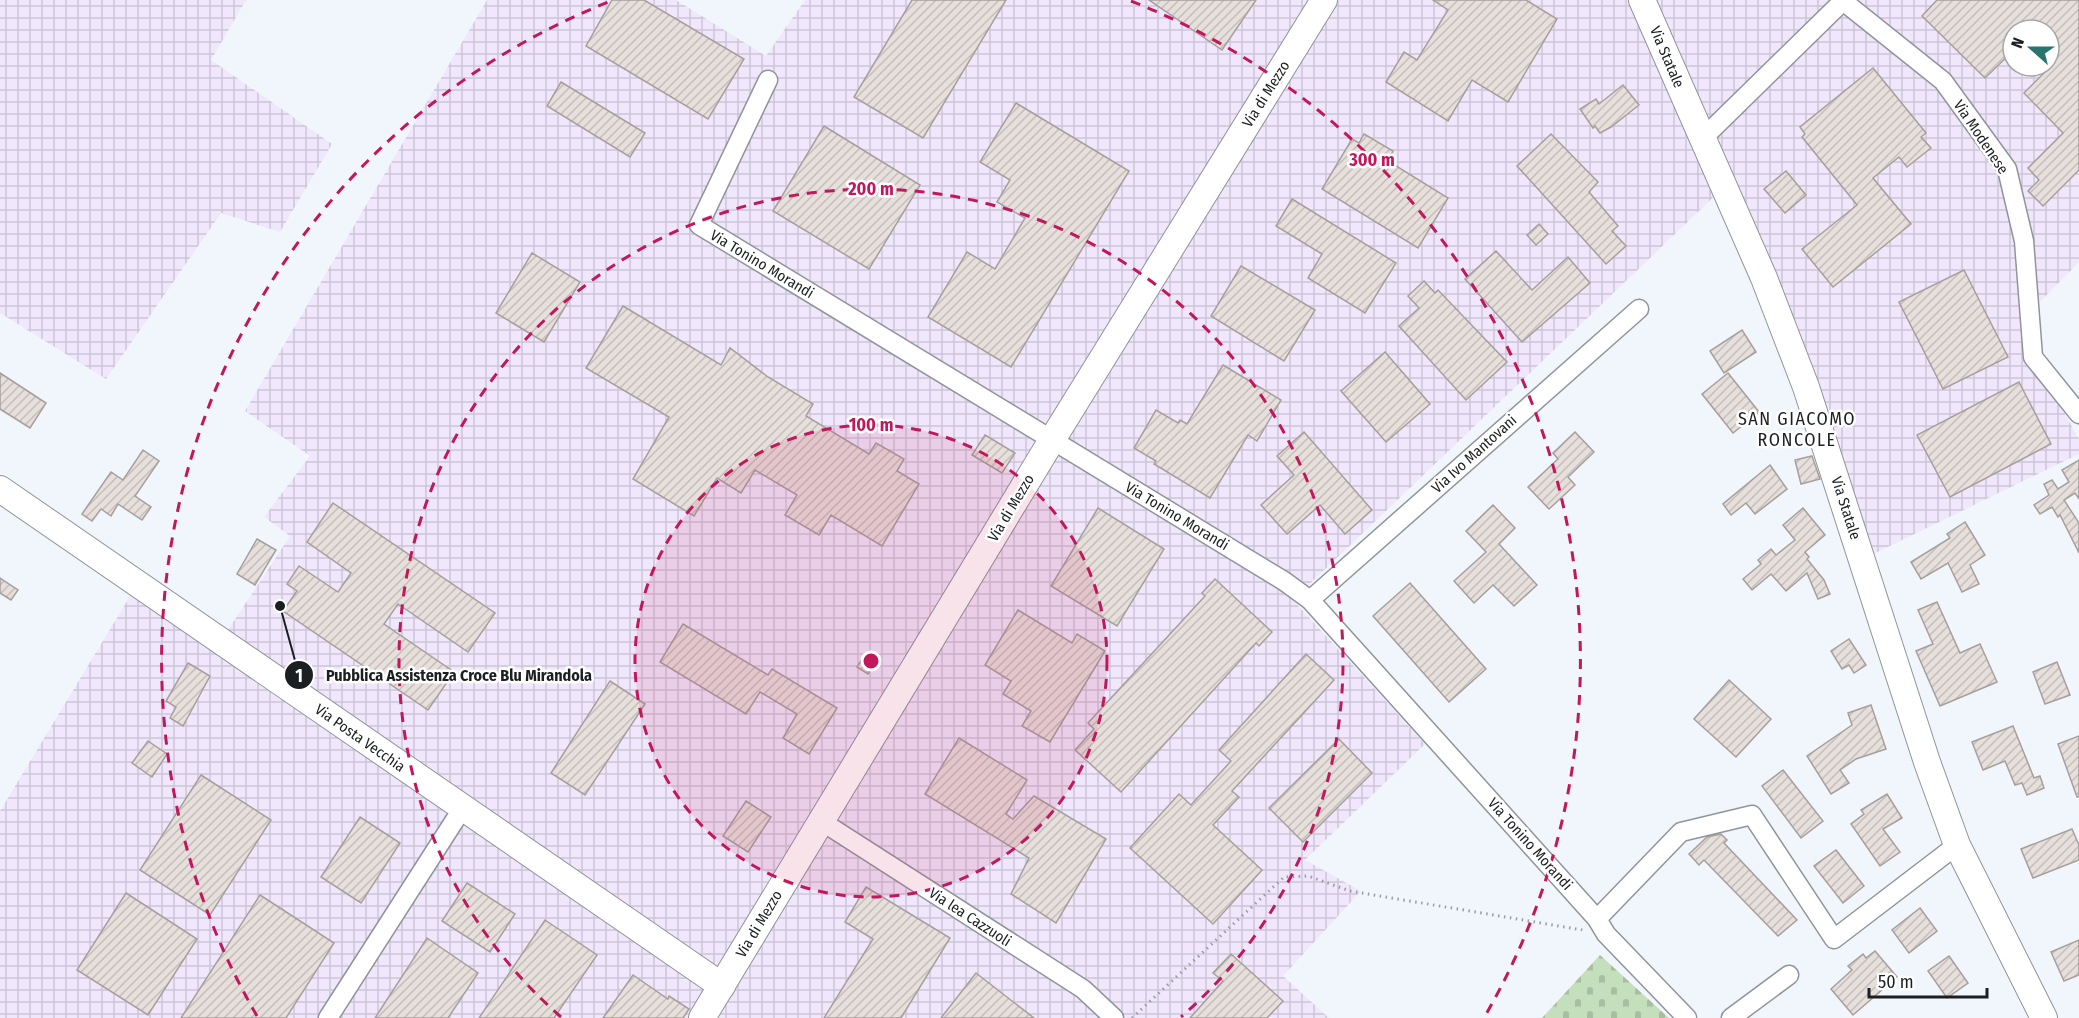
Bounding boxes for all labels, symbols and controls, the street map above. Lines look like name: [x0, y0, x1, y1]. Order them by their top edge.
north arrow: [2001, 18, 2061, 78]
street label: Via Statale: [1646, 23, 1688, 91]
text: N: [2007, 35, 2028, 51]
street label: Via di Mezzo: [1238, 57, 1294, 131]
street label: Via Modenese: [1950, 97, 2012, 177]
text: 300 m: [1348, 149, 1395, 171]
text: 200 m: [847, 178, 894, 200]
street label: Via Tonino Morandi: [707, 226, 817, 302]
district label: SAN GIACOMO RONCOLE: [1738, 408, 1856, 451]
street label: Via Ivo Mantovani: [1428, 411, 1520, 497]
text: 100 m: [849, 414, 893, 436]
street label: Via di Mezzo: [984, 471, 1038, 545]
street label: Via Statale: [1827, 474, 1865, 542]
street label: Via Tonino Morandi: [1122, 478, 1232, 554]
centre of rings: [861, 651, 881, 671]
callout: Pubblica Assistenza Croce Blu Mirandola: [284, 658, 604, 692]
text: 1: [295, 665, 303, 687]
text: Pubblica Assistenza Croce Blu Mirandola: [326, 666, 592, 685]
street label: Via Posta Vecchia: [311, 700, 409, 776]
street label: Via Tonino Morandi: [1484, 794, 1576, 894]
street label: Via lea Cazzuoli: [926, 884, 1014, 950]
street label: Via di Mezzo: [732, 887, 786, 961]
scale bar: [1869, 961, 1988, 999]
text: 50 m: [1878, 971, 1914, 993]

